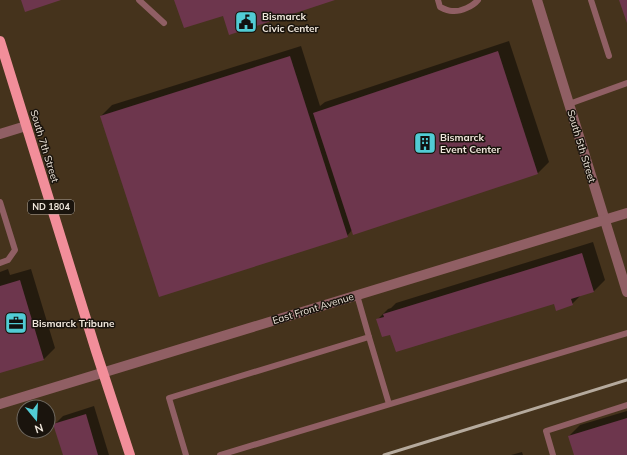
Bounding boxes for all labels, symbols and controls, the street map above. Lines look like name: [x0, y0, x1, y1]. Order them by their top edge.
public building icon: Bismarck Civic Center: [233, 9, 259, 35]
place label: Bismarck Civic Center: [262, 10, 319, 35]
street label: South 7th Street: [27, 108, 62, 185]
street label: South 5th Street: [564, 108, 599, 185]
building icon: Bismarck Event Center: [412, 130, 438, 156]
place label: Bismarck Event Center: [440, 131, 500, 156]
road number: ND 1804: [28, 200, 74, 214]
street label: East Front Avenue: [271, 290, 355, 327]
office icon: Bismarck Tribune: [3, 310, 29, 336]
place label: Bismarck Tribune: [32, 317, 115, 330]
north arrow: [16, 399, 56, 439]
text: N: [33, 421, 45, 436]

